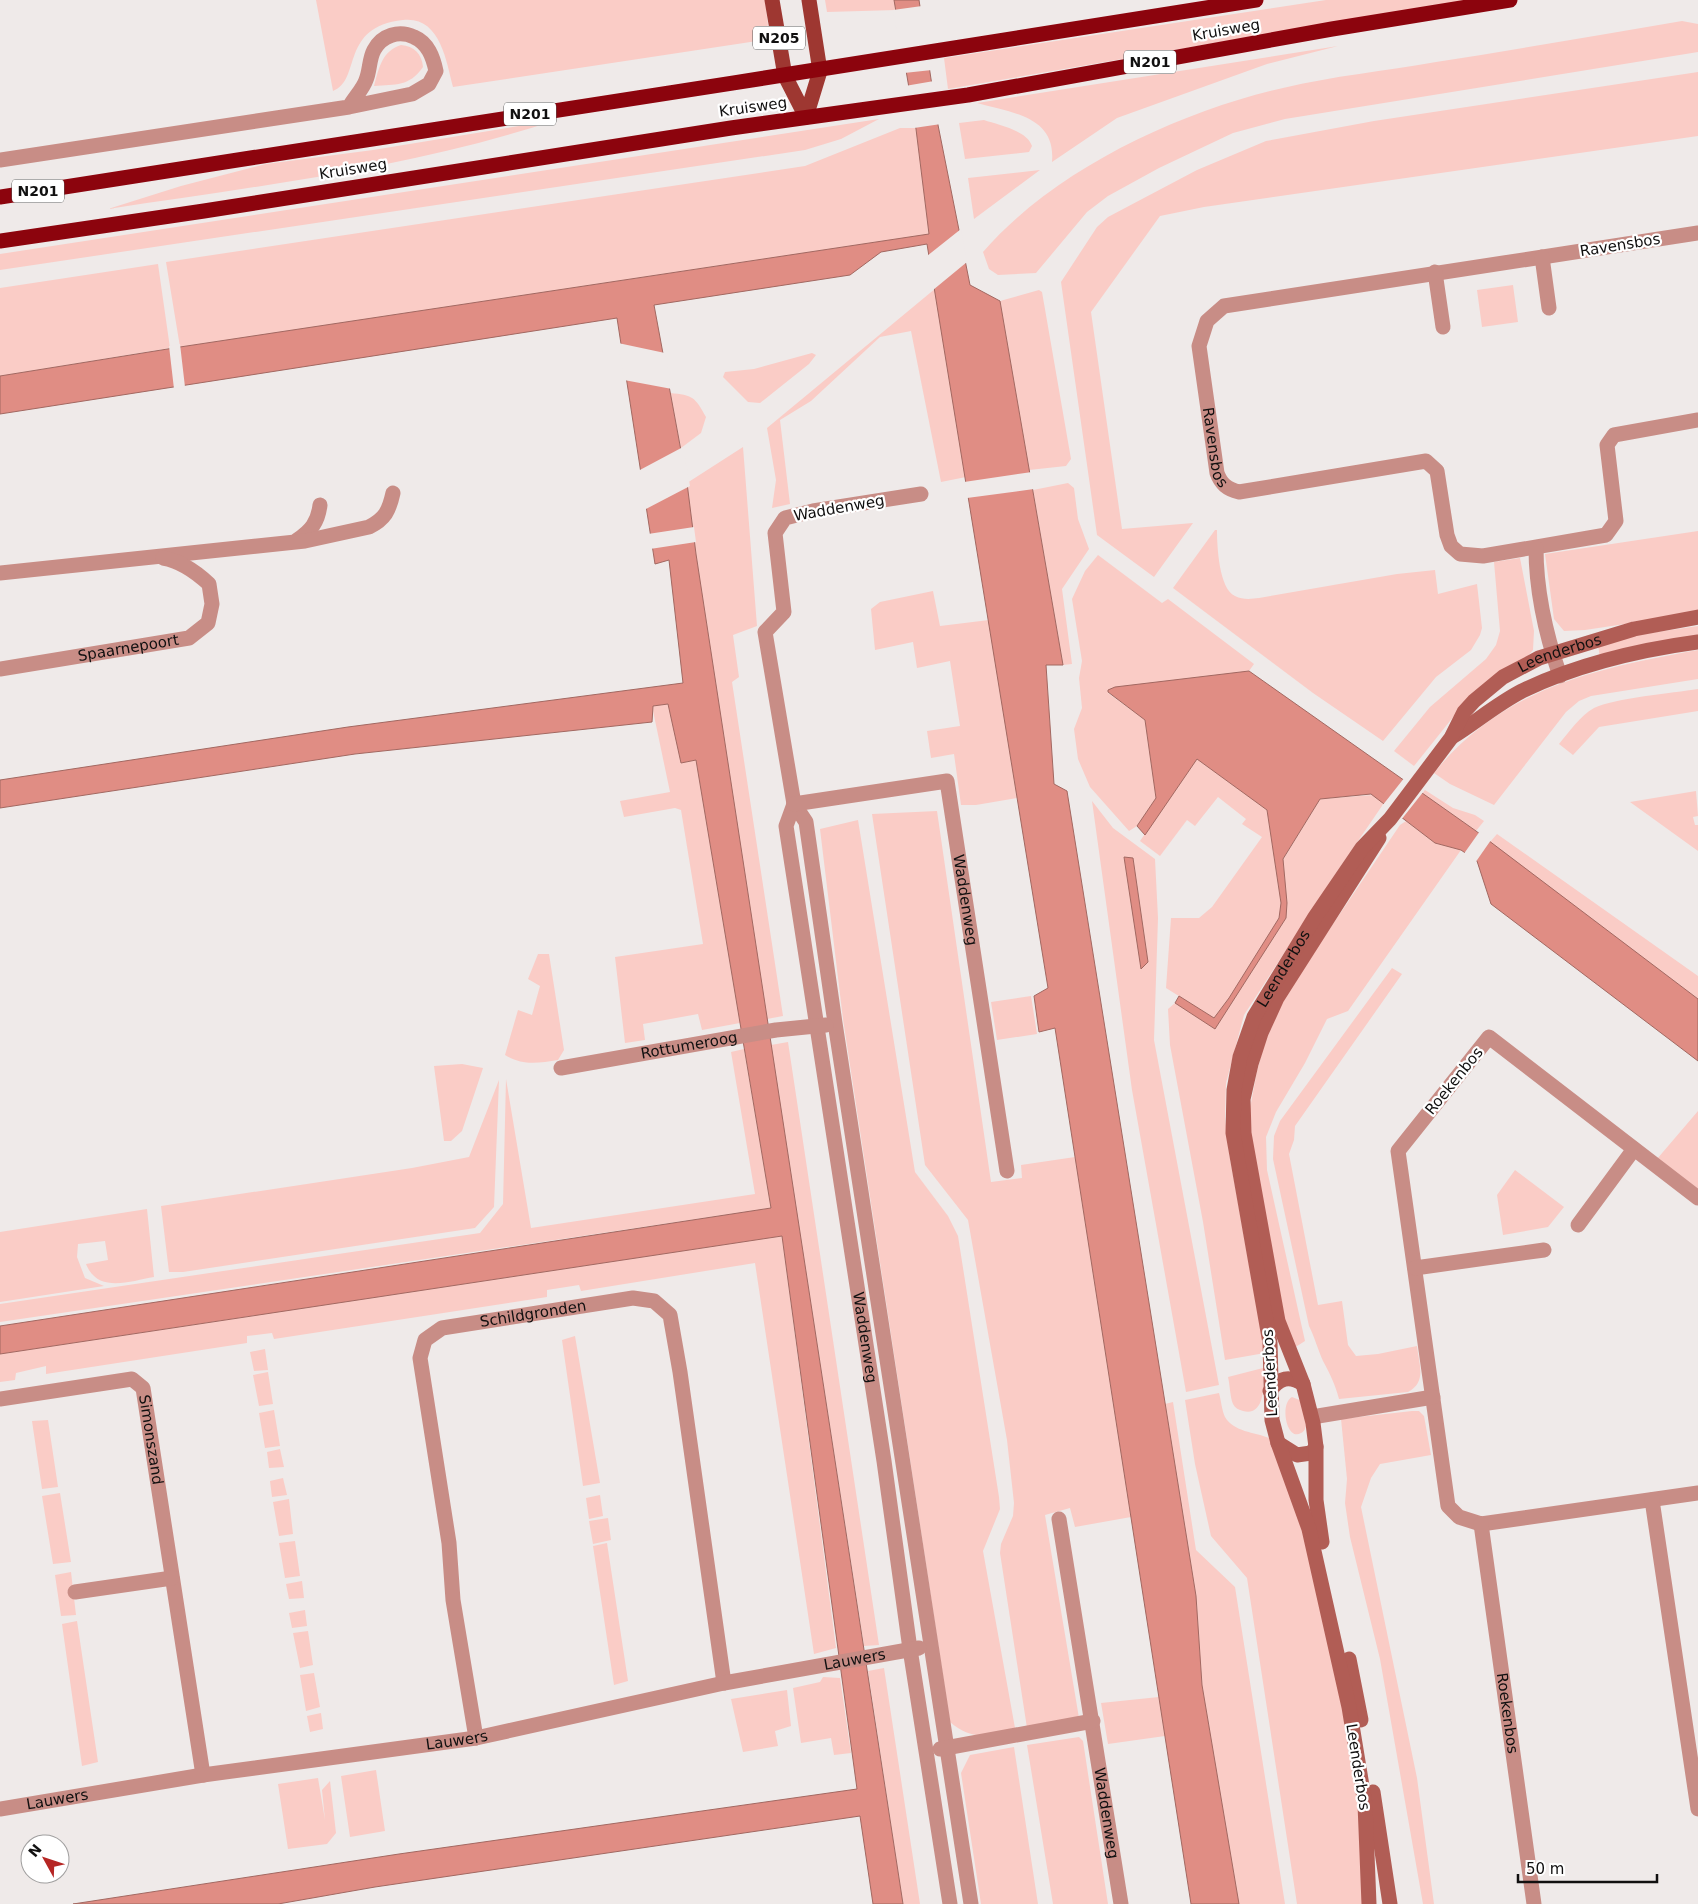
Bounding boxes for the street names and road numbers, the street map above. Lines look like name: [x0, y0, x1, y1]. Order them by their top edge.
street label: Kruisweg: [1191, 15, 1261, 45]
road number: N205: [753, 26, 805, 49]
road number: N201: [1124, 51, 1176, 74]
street label: Kruisweg: [718, 93, 788, 121]
road number: N201: [504, 102, 556, 126]
street label: Kruisweg: [318, 155, 388, 183]
road number: N201: [12, 180, 64, 202]
street label: Ravensbos: [1578, 230, 1662, 260]
street label: Ravensbos: [1199, 406, 1232, 492]
street label: Waddenweg: [792, 491, 886, 525]
street label: Leenderbos: [1515, 630, 1604, 677]
street label: Spaarnepoort: [76, 631, 180, 665]
street label: Waddenweg: [949, 853, 981, 947]
street label: Leenderbos: [1253, 926, 1314, 1011]
street label: Rottumeroog: [639, 1028, 739, 1063]
street label: Roekenbos: [1421, 1044, 1487, 1118]
street label: Waddenweg: [849, 1291, 881, 1384]
street label: Schildgronden: [479, 1296, 588, 1331]
street label: Leenderbos: [1259, 1329, 1281, 1417]
street label: Simonszand: [135, 1393, 167, 1486]
street label: Lauwers: [822, 1645, 887, 1674]
street label: Roekenbos: [1493, 1672, 1522, 1755]
street label: Leenderbos: [1342, 1722, 1374, 1812]
street label: Lauwers: [425, 1727, 490, 1754]
street label: Waddenweg: [1090, 1766, 1123, 1860]
street label: Lauwers: [25, 1785, 90, 1813]

